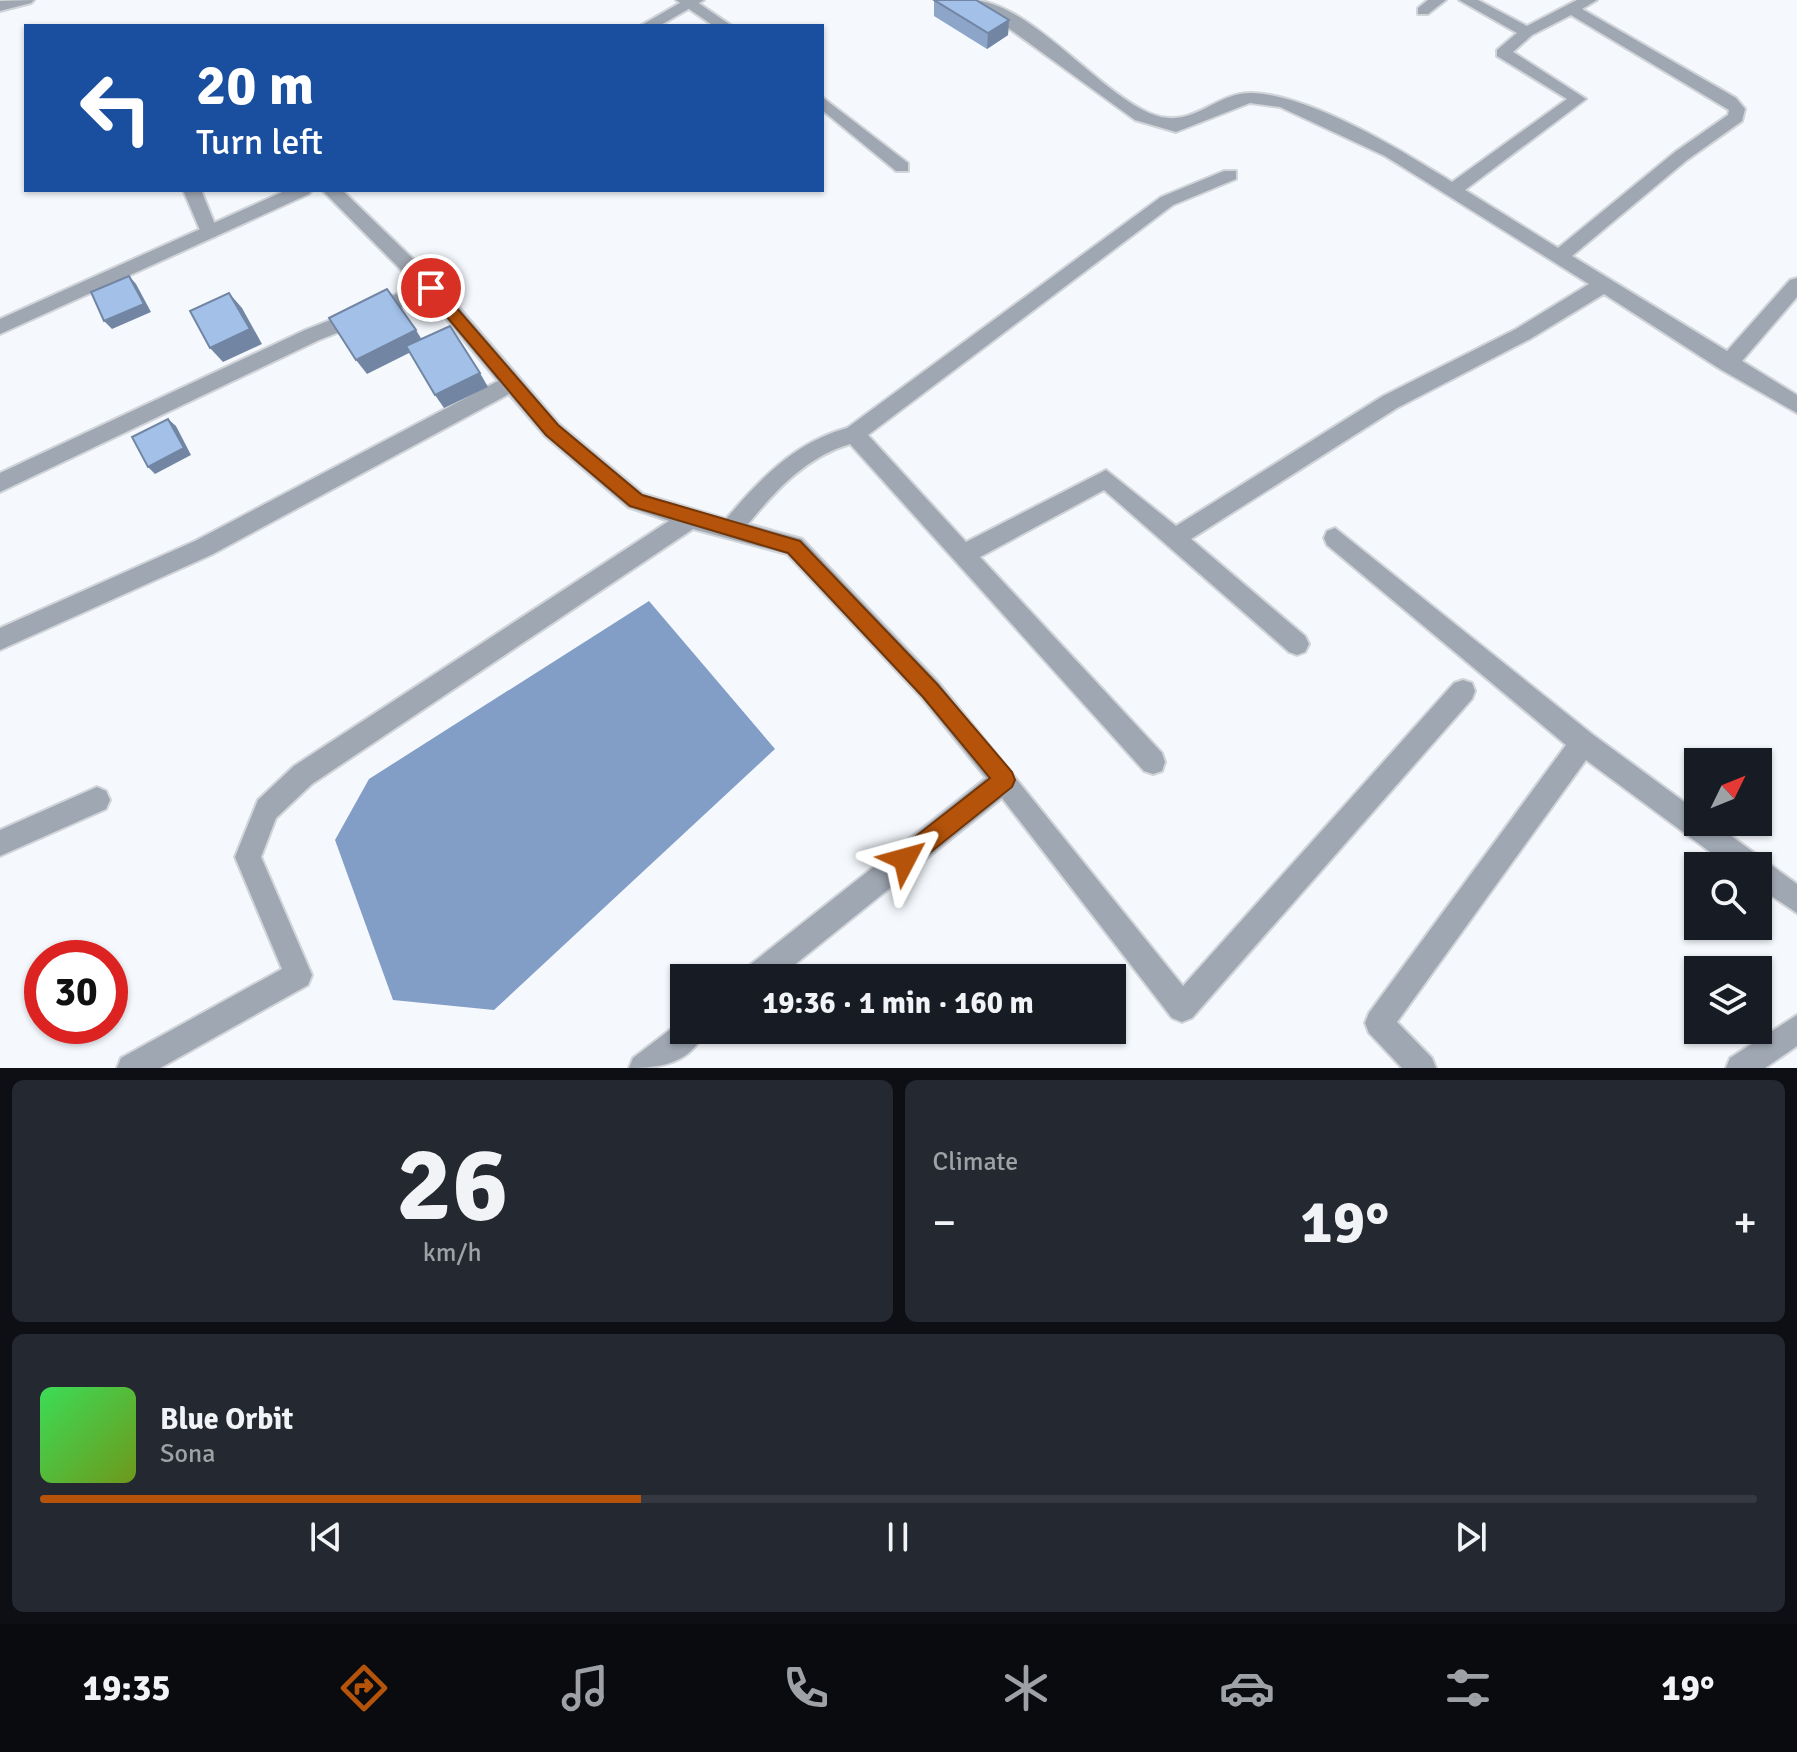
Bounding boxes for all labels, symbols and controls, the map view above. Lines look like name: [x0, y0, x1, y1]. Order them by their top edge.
text: 20 m: [196, 51, 314, 120]
icon: left: [64, 56, 168, 160]
text: Turn left: [196, 120, 323, 165]
pin: [397, 254, 465, 322]
icon: arrive: [409, 266, 453, 310]
north arrow: [1684, 748, 1772, 836]
map controls: [1684, 748, 1772, 1044]
position arrow: [863, 817, 947, 901]
button: search: [1684, 852, 1772, 940]
speed limit sign: 30: [24, 940, 128, 1044]
button: layers: [1684, 956, 1772, 1044]
text: 19:36 · 1 min · 160 m: [762, 985, 1034, 1022]
text: 26: [396, 1121, 508, 1249]
text: Climate: [933, 1146, 1018, 1178]
text: 19°: [1300, 1186, 1389, 1260]
text: −: [933, 1196, 956, 1250]
text: +: [1733, 1196, 1757, 1250]
text: km/h: [423, 1237, 482, 1269]
text: Blue Orbit: [160, 1401, 293, 1438]
text: Sona: [160, 1438, 215, 1470]
icon: previous: [304, 1515, 348, 1559]
icon: pause: [876, 1515, 920, 1559]
icon: next: [1449, 1515, 1493, 1559]
icon: directions: [336, 1660, 392, 1716]
icon: music: [557, 1660, 613, 1716]
icon: phone: [778, 1660, 834, 1716]
icon: climate: [998, 1660, 1054, 1716]
icon: car: [1219, 1660, 1275, 1716]
icon: filters: [1440, 1660, 1496, 1716]
text: 19:35: [82, 1666, 171, 1711]
text: 19°: [1661, 1666, 1714, 1711]

